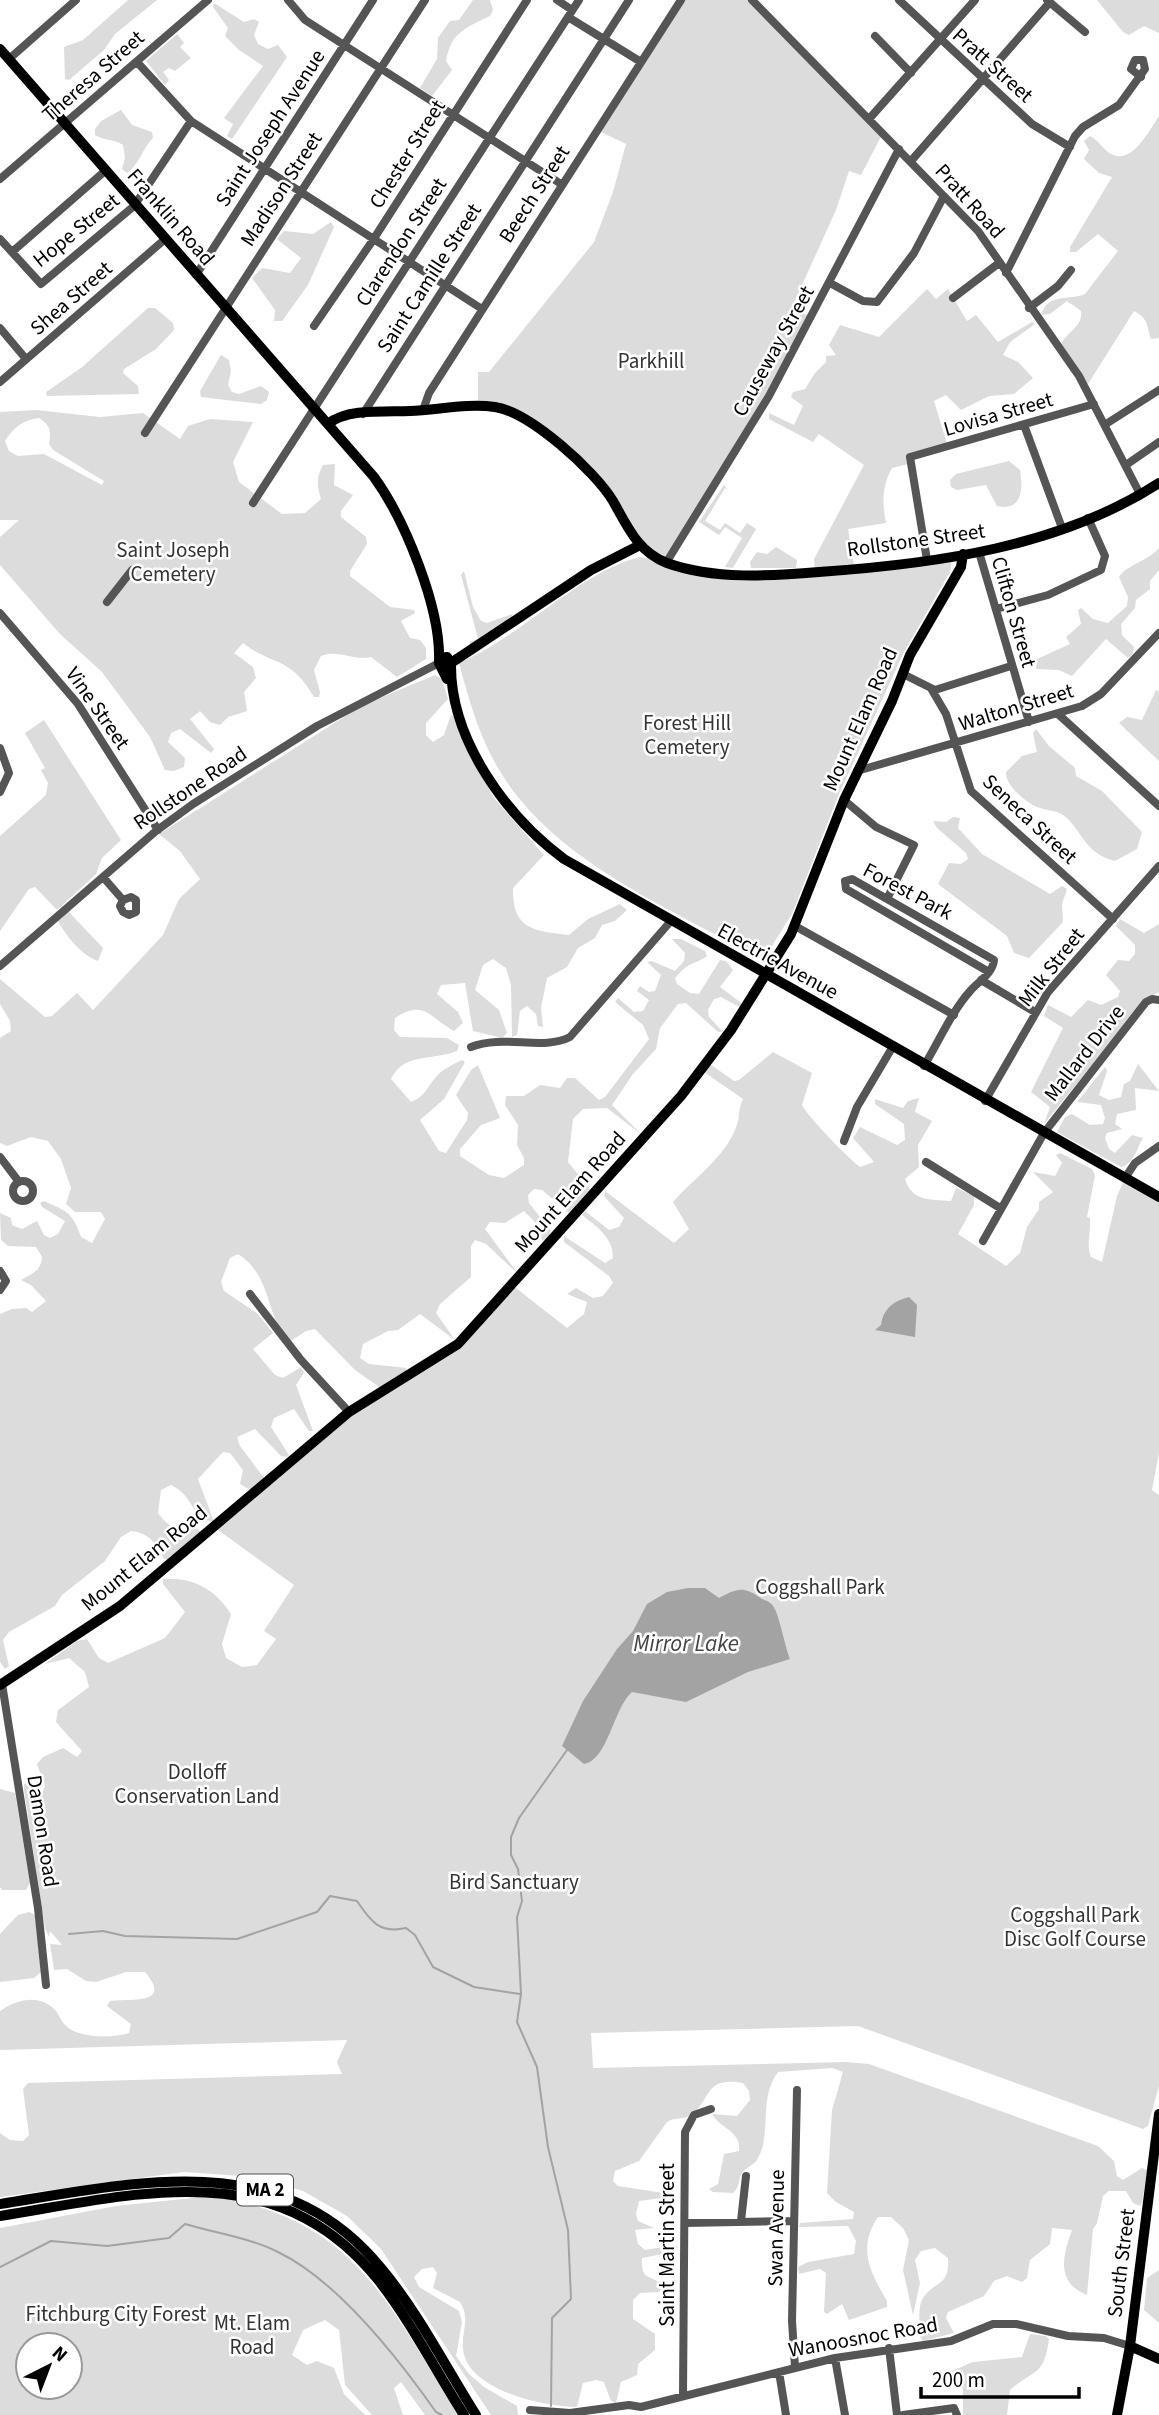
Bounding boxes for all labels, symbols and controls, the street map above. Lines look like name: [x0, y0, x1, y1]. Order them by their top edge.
street label: Pratt Street: [946, 21, 1040, 109]
street label: Theresa Street: [35, 23, 151, 129]
street label: Saint Joseph Avenue: [208, 43, 332, 213]
street label: Chester Street: [362, 94, 452, 214]
street label: Madison Street: [233, 126, 329, 252]
street label: Beech Street: [491, 139, 577, 249]
street label: Pratt Road: [928, 157, 1012, 245]
street label: Franklin Road: [120, 162, 222, 272]
street label: Clarendon Street: [348, 172, 454, 312]
street label: Hope Street: [26, 186, 126, 274]
street label: Saint Camille Street: [369, 197, 489, 359]
street label: Shea Street: [23, 254, 119, 342]
street label: Causeway Street: [725, 280, 821, 422]
park label: Parkhill: [618, 346, 684, 376]
street label: Lovisa Street: [940, 384, 1056, 444]
street label: Rollstone Street: [845, 515, 987, 565]
park label: Saint Joseph Cemetery: [116, 535, 230, 589]
street label: Clifton Street: [984, 553, 1044, 671]
street label: Mount Elam Road: [815, 642, 905, 796]
street label: Vine Street: [59, 661, 137, 755]
street label: Walton Street: [955, 675, 1077, 739]
park label: Forest Hill Cemetery: [643, 708, 731, 762]
street label: Rollstone Road: [127, 739, 253, 837]
street label: Seneca Street: [976, 767, 1084, 871]
street label: Forest Park: [858, 855, 959, 928]
street label: Electric Avenue: [712, 915, 844, 1007]
street label: Milk Street: [1011, 921, 1091, 1013]
street label: Mallard Drive: [1037, 998, 1131, 1108]
street label: Mount Elam Road: [507, 1125, 633, 1259]
street label: Mount Elam Road: [75, 1498, 213, 1618]
park label: Coggshall Park: [755, 1572, 885, 1602]
water label: Mirror Lake: [633, 1627, 739, 1660]
park label: Dolloff Conservation Land: [115, 1757, 279, 1811]
street label: Damon Road: [19, 1773, 67, 1889]
park label: Bird Sanctuary: [449, 1867, 579, 1897]
park label: Coggshall Park Disc Golf Course: [1004, 1900, 1146, 1954]
street label: Saint Martin Street: [652, 2163, 682, 2327]
street label: Swan Avenue: [760, 2169, 792, 2287]
road number: MA 2: [237, 2174, 293, 2206]
street label: South Street: [1099, 2207, 1143, 2319]
park label: Fitchburg City Forest: [26, 2299, 206, 2329]
park label: Mt. Elam Road: [214, 2308, 290, 2362]
street label: Wanoosnoc Road: [786, 2309, 940, 2365]
north arrow: [14, 2331, 84, 2401]
text: N: [46, 2340, 73, 2369]
scale bar: [921, 2356, 1078, 2400]
text: 200 m: [932, 2365, 985, 2395]

